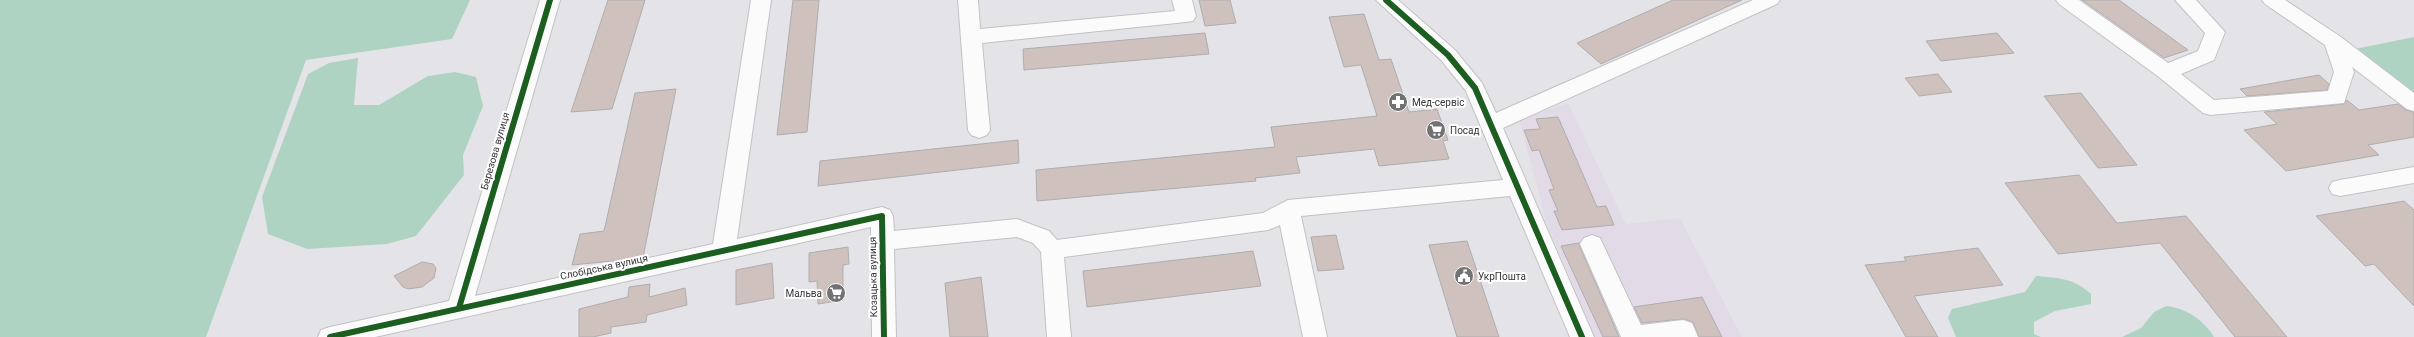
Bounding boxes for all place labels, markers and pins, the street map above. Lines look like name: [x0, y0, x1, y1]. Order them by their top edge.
pharmacy icon: Мед-сервіс: [1387, 91, 1409, 113]
place label: Мед-сервіс: [1412, 97, 1464, 108]
supermarket icon: Посад: [1425, 119, 1447, 141]
place label: Посад: [1450, 125, 1480, 136]
public building icon: УкрПошта: [1453, 265, 1475, 287]
place label: УкрПошта: [1478, 271, 1526, 282]
supermarket icon: Мальва: [825, 282, 847, 304]
place label: Мальва: [785, 288, 822, 299]

